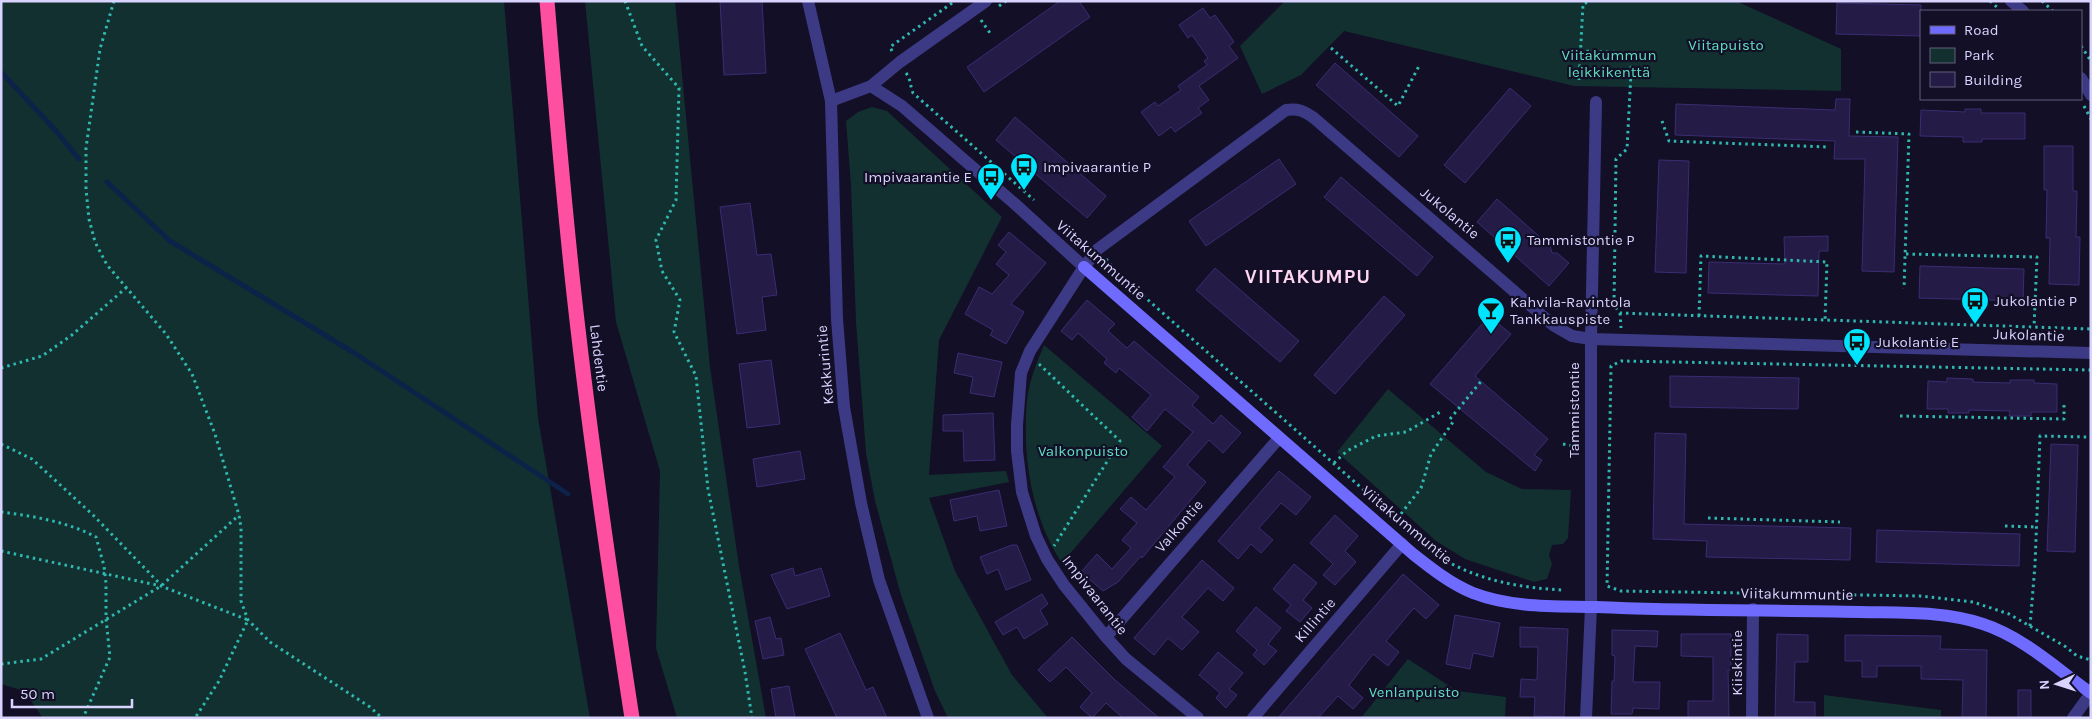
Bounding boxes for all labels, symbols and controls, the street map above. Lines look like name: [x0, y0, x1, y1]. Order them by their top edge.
legend: [1920, 10, 2082, 100]
text: Road: [1964, 21, 1999, 39]
park label: Viitapuisto: [1688, 36, 1764, 54]
park label: Viitakummun leikkikenttä: [1561, 46, 1657, 81]
text: Park: [1964, 46, 1994, 64]
text: Building: [1964, 71, 2022, 89]
bus stop icon: Impivaarantie P: [1009, 152, 1039, 191]
place label: Impivaarantie P: [1043, 158, 1151, 176]
bus stop icon: Impivaarantie E: [976, 162, 1006, 201]
place label: Impivaarantie E: [864, 168, 972, 186]
street label: Jukolantie: [1417, 183, 1483, 243]
street label: Viitakummuntie: [1053, 216, 1149, 304]
bus stop icon: Tammistontie P: [1493, 225, 1523, 264]
place label: Tammistontie P: [1527, 231, 1634, 249]
district label: VIITAKUMPU: [1245, 265, 1371, 288]
bus stop icon: Jukolantie P: [1960, 286, 1990, 325]
place label: Jukolantie P: [1994, 292, 2077, 310]
place label: Kahvila-Ravintola Tankkauspiste: [1510, 293, 1631, 328]
bar icon: Kahvila-Ravintola Tankkauspiste: [1476, 296, 1506, 335]
street label: Lahdentie: [586, 323, 612, 393]
street label: Kekkurintie: [813, 325, 837, 405]
street label: Jukolantie: [1993, 325, 2065, 345]
bus stop icon: Jukolantie E: [1842, 327, 1872, 366]
place label: Jukolantie E: [1876, 333, 1959, 351]
street label: Tammistontie: [1565, 362, 1583, 458]
park label: Valkonpuisto: [1038, 442, 1128, 460]
street label: Viitakummuntie: [1358, 482, 1456, 568]
street label: Valkontie: [1151, 496, 1207, 556]
street label: Impivaarantie: [1058, 552, 1132, 638]
street label: Viitakummuntie: [1740, 584, 1854, 604]
street label: Killintie: [1291, 594, 1339, 646]
street label: Kiiskintie: [1728, 630, 1746, 696]
north arrow: [2032, 659, 2082, 709]
scale bar: [12, 676, 132, 708]
text: N: [2036, 679, 2053, 690]
park label: Venlanpuisto: [1369, 683, 1459, 701]
text: 50 m: [20, 685, 55, 703]

